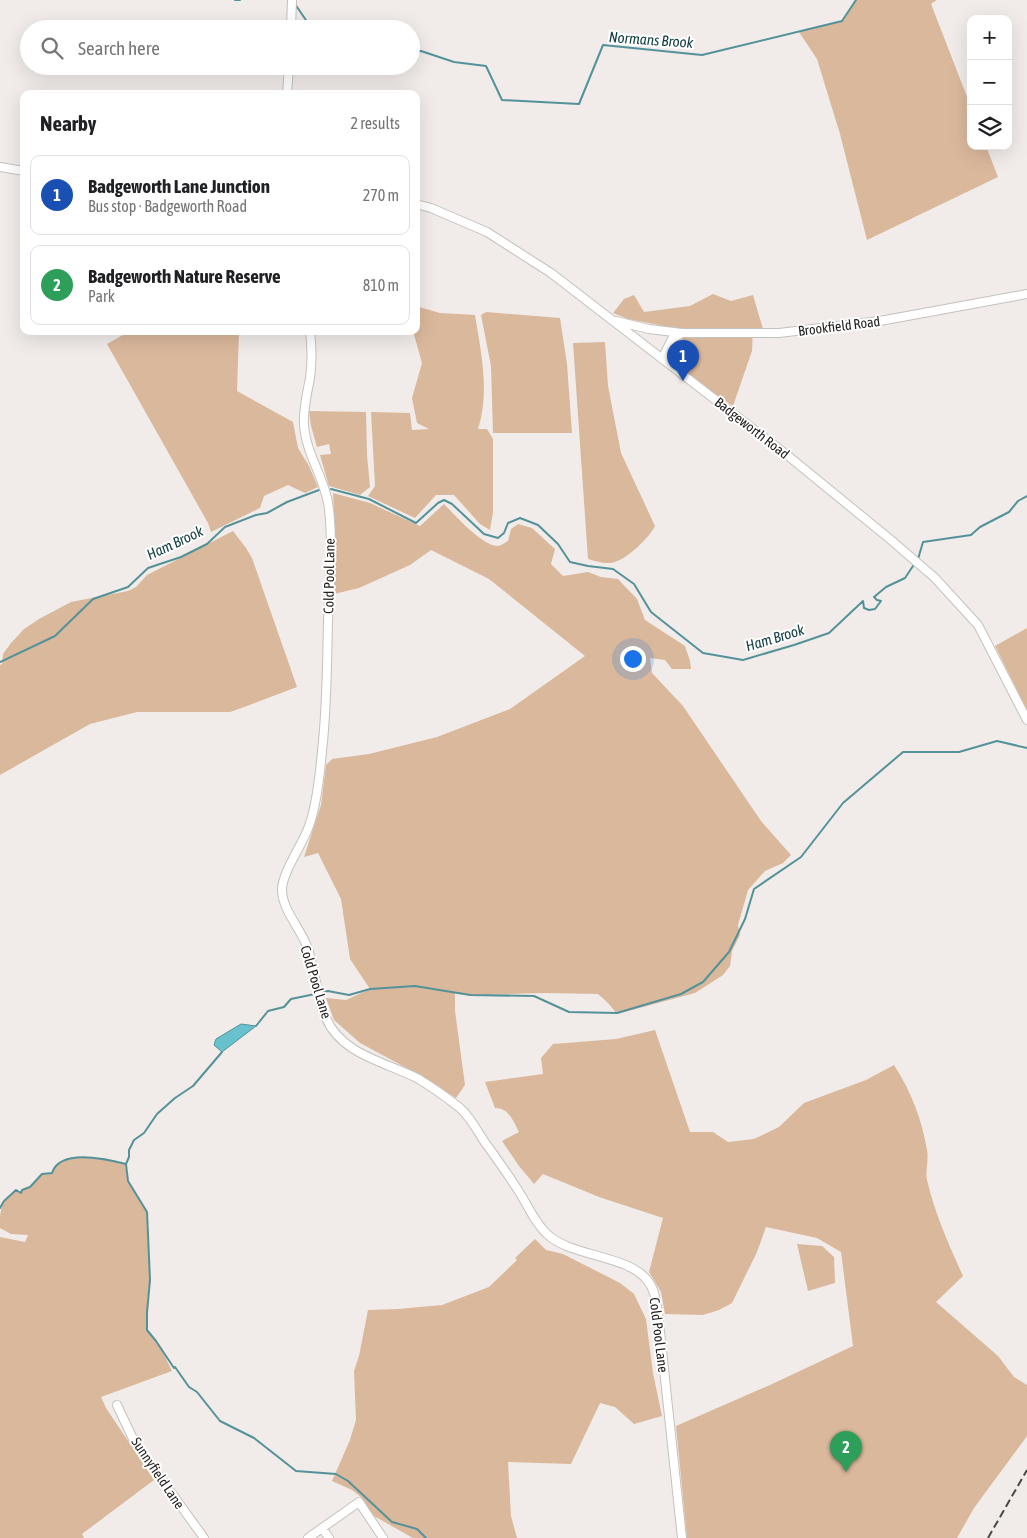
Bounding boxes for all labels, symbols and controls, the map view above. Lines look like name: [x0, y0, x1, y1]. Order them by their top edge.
map controls: [967, 15, 1012, 150]
button: +: [967, 15, 1012, 60]
search box: [20, 20, 420, 75]
water label: Normans Brook: [608, 28, 694, 51]
icon: search: [38, 34, 66, 62]
text: Search here: [78, 37, 160, 59]
button: −: [967, 60, 1012, 105]
button: layers: [967, 105, 1012, 150]
text: Nearby: [40, 111, 96, 135]
text: 2 results: [350, 114, 400, 132]
text: Badgeworth Lane Junction: [88, 175, 270, 197]
text: 1: [53, 186, 61, 204]
text: 270 m: [363, 186, 399, 204]
text: Bus stop · Badgeworth Road: [88, 197, 247, 215]
text: Badgeworth Nature Reserve: [88, 265, 281, 287]
text: 2: [53, 276, 61, 294]
text: 810 m: [363, 276, 399, 294]
text: Park: [88, 287, 115, 305]
street label: Brookfield Road: [797, 313, 881, 339]
pin: 1: [667, 340, 699, 381]
street label: Badgeworth Road: [712, 394, 792, 462]
water label: Ham Brook: [144, 522, 206, 563]
street label: Cold Pool Lane: [320, 538, 338, 614]
water label: Ham Brook: [744, 620, 807, 654]
your location: [620, 646, 646, 672]
street label: Cold Pool Lane: [297, 944, 335, 1020]
street label: Cold Pool Lane: [646, 1297, 672, 1373]
pin: 2: [830, 1431, 862, 1472]
street label: Sunnyfield Lane: [128, 1434, 188, 1512]

